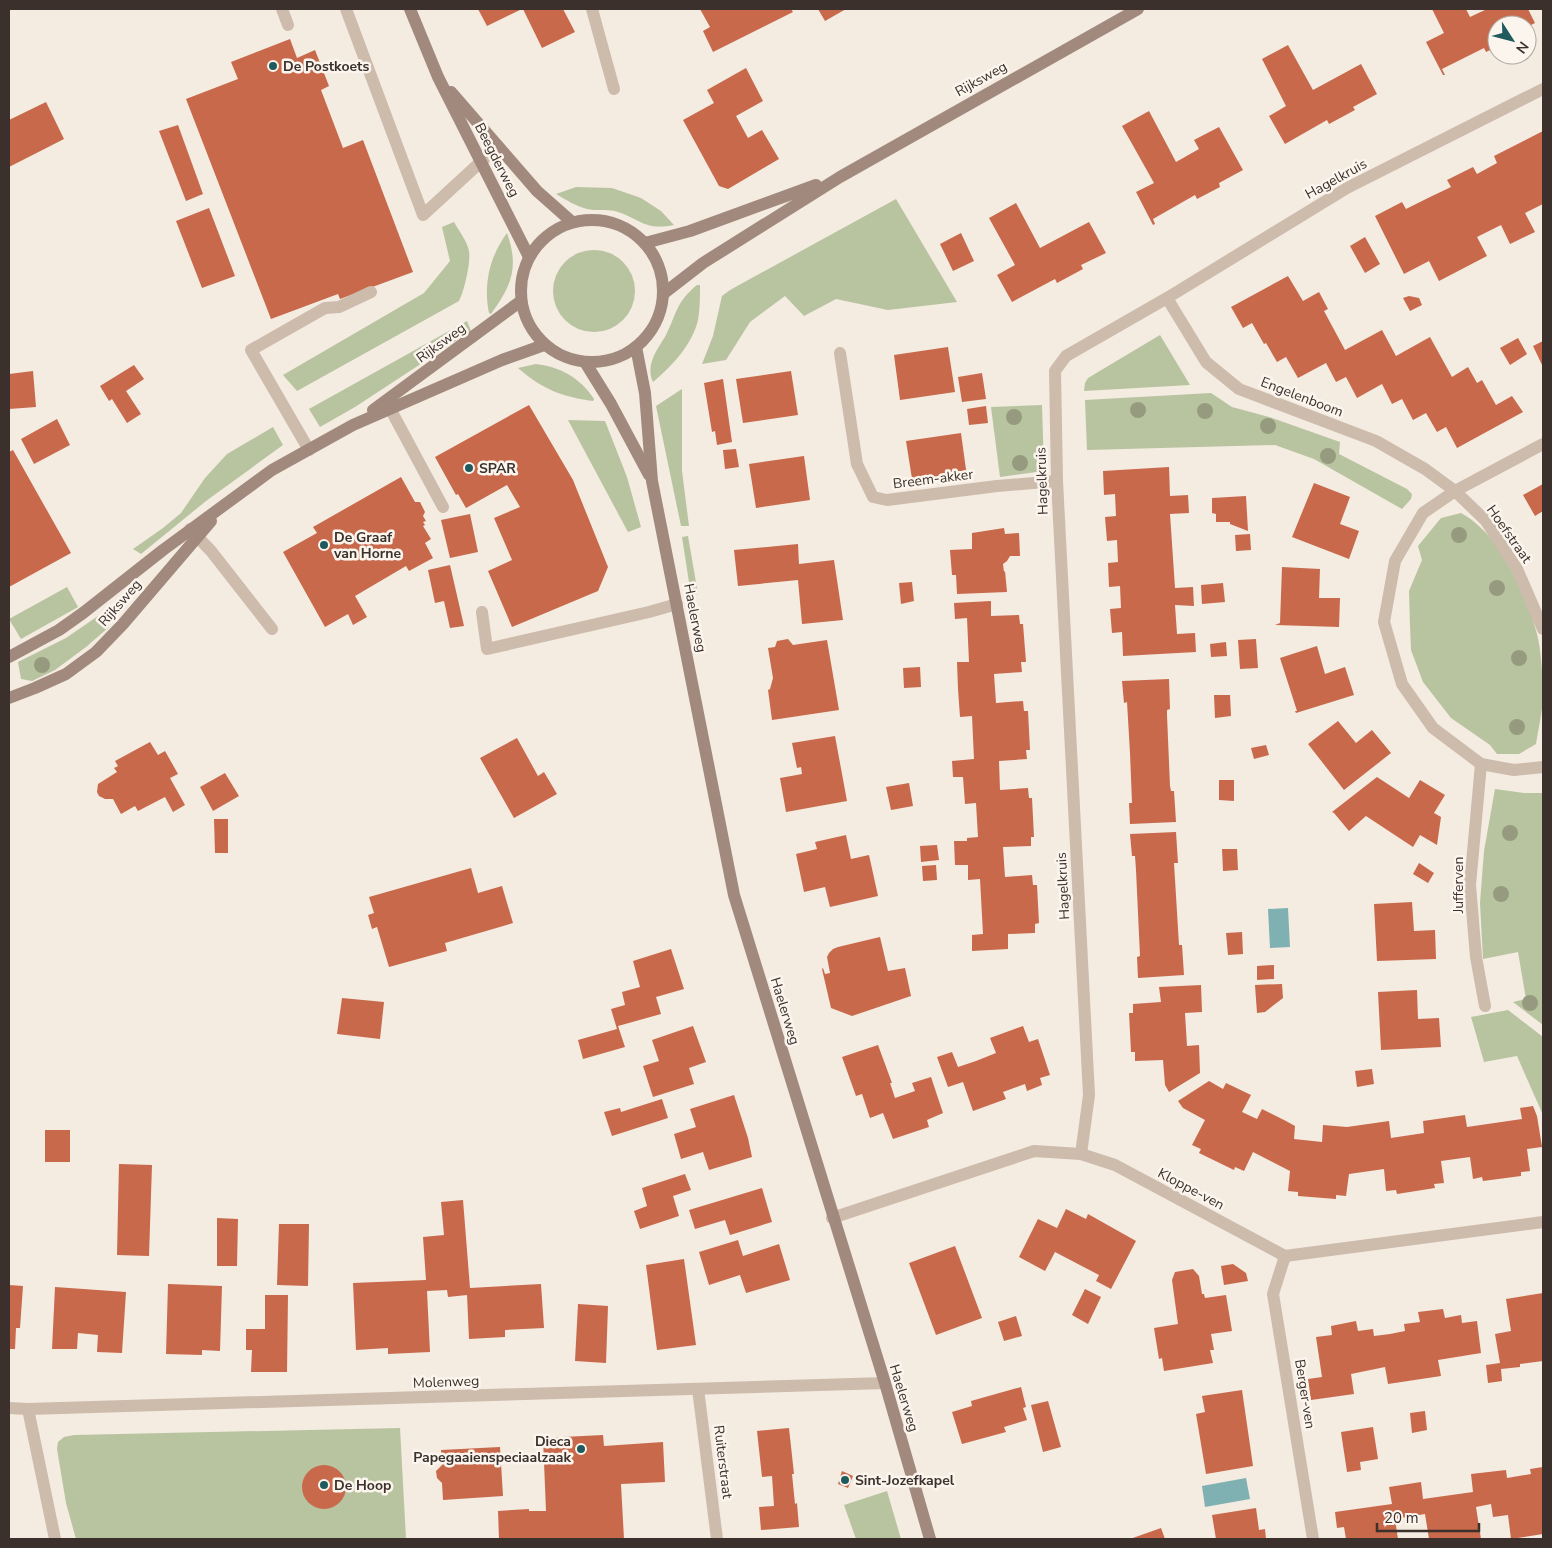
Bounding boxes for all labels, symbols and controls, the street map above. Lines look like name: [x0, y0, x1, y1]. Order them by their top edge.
north arrow: [1487, 15, 1537, 65]
text: N: [1511, 38, 1533, 57]
place label: De Postkoets: [283, 57, 369, 76]
street label: Rijksweg: [952, 57, 1010, 101]
marker: De Postkoets: [267, 60, 279, 72]
street label: Beegderweg: [470, 120, 524, 200]
street label: Hagelkruis: [1302, 154, 1370, 204]
street label: Rijksweg: [412, 319, 470, 367]
street label: Engelenboom: [1258, 373, 1346, 421]
street label: Hagelkruis: [1031, 447, 1053, 515]
place label: SPAR: [479, 459, 516, 478]
marker: SPAR: [463, 462, 475, 474]
street label: Breem-akker: [892, 465, 974, 493]
street label: Hoefstraat: [1482, 501, 1536, 567]
place label: De Graaf van Horne: [333, 528, 401, 563]
marker: De Graaf van Horne: [318, 539, 330, 551]
street label: Rijksweg: [94, 575, 146, 631]
street label: Haelerweg: [679, 582, 711, 654]
street label: Hagelkruis: [1052, 851, 1074, 920]
street label: Jufferven: [1449, 857, 1468, 914]
street label: Haelerweg: [766, 975, 804, 1047]
street label: Kloppe-ven: [1154, 1164, 1228, 1214]
street label: Berger-ven: [1290, 1358, 1320, 1430]
street label: Haelerweg: [885, 1362, 923, 1434]
street label: Molenweg: [412, 1371, 480, 1393]
street label: Ruiterstraat: [709, 1424, 737, 1500]
place label: Dieca Papegaaienspeciaalzaak: [413, 1432, 571, 1467]
marker: Dieca Papegaaienspeciaalzaak: [575, 1443, 587, 1455]
place label: Sint-Jozefkapel: [855, 1471, 955, 1490]
marker: Sint-Jozefkapel: [839, 1474, 851, 1486]
place label: De Hoop: [334, 1476, 391, 1495]
marker: De Hoop: [318, 1479, 330, 1491]
scale bar: [1377, 1500, 1480, 1532]
text: 20 m: [1384, 1508, 1419, 1528]

